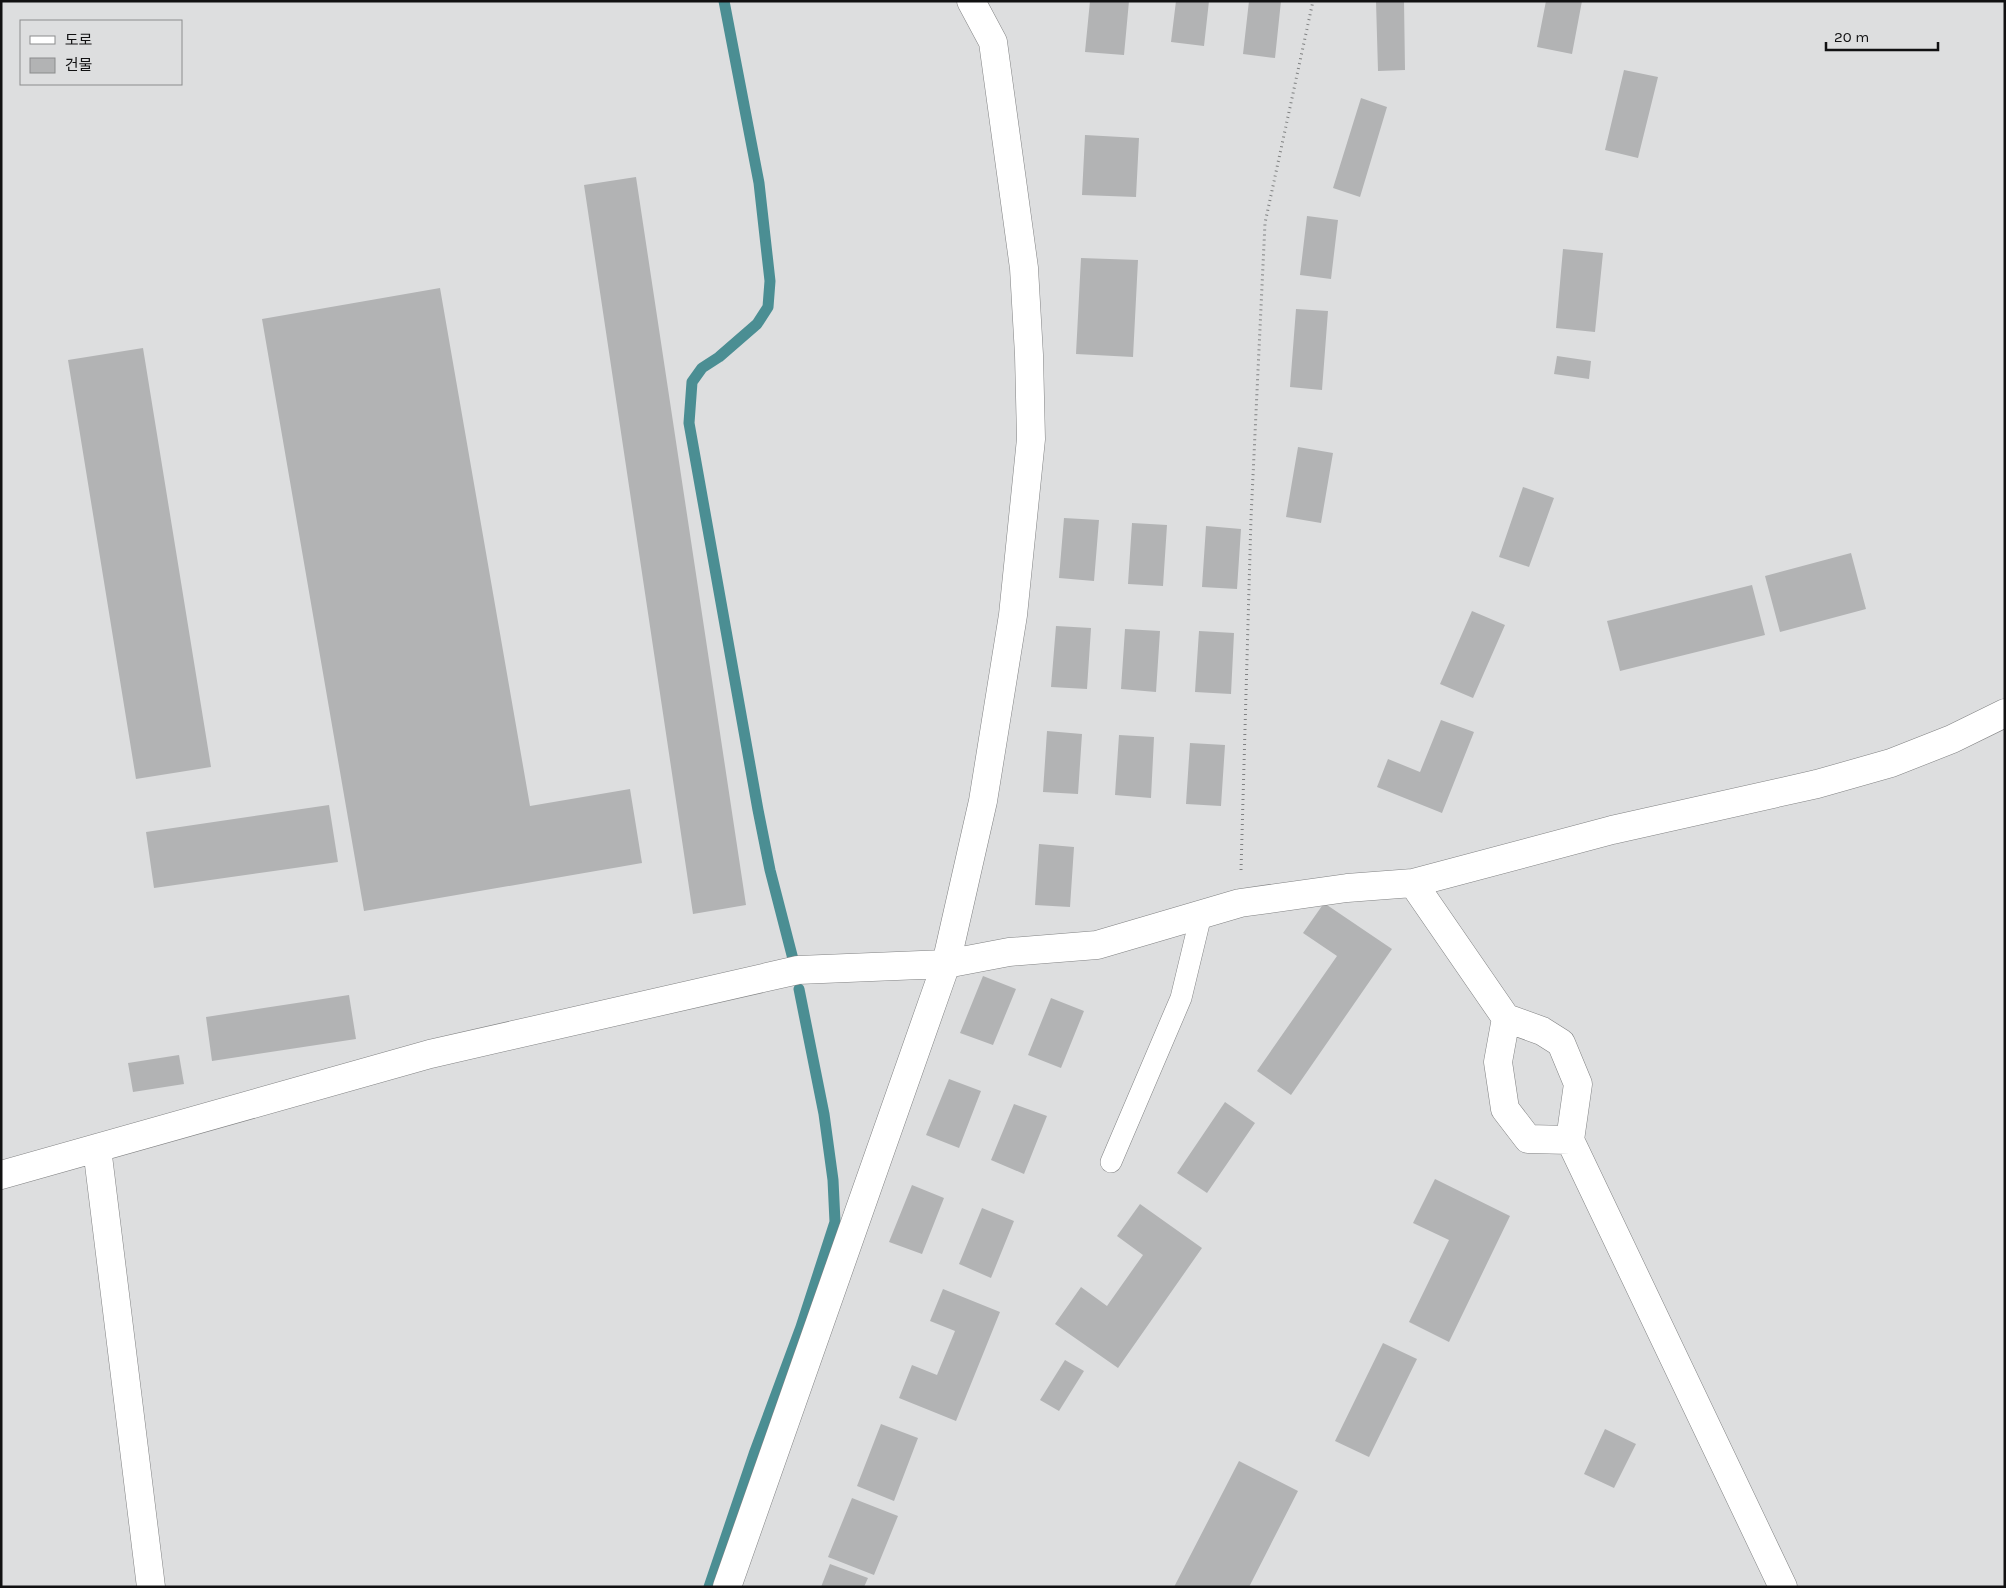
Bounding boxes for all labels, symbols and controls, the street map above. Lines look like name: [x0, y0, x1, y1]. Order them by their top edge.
legend: [20, 20, 182, 85]
scale bar: [1826, 20, 1938, 52]
text: 20 m: [1834, 28, 1869, 46]
text: 도로: [65, 31, 93, 49]
text: 건물: [65, 56, 93, 74]

